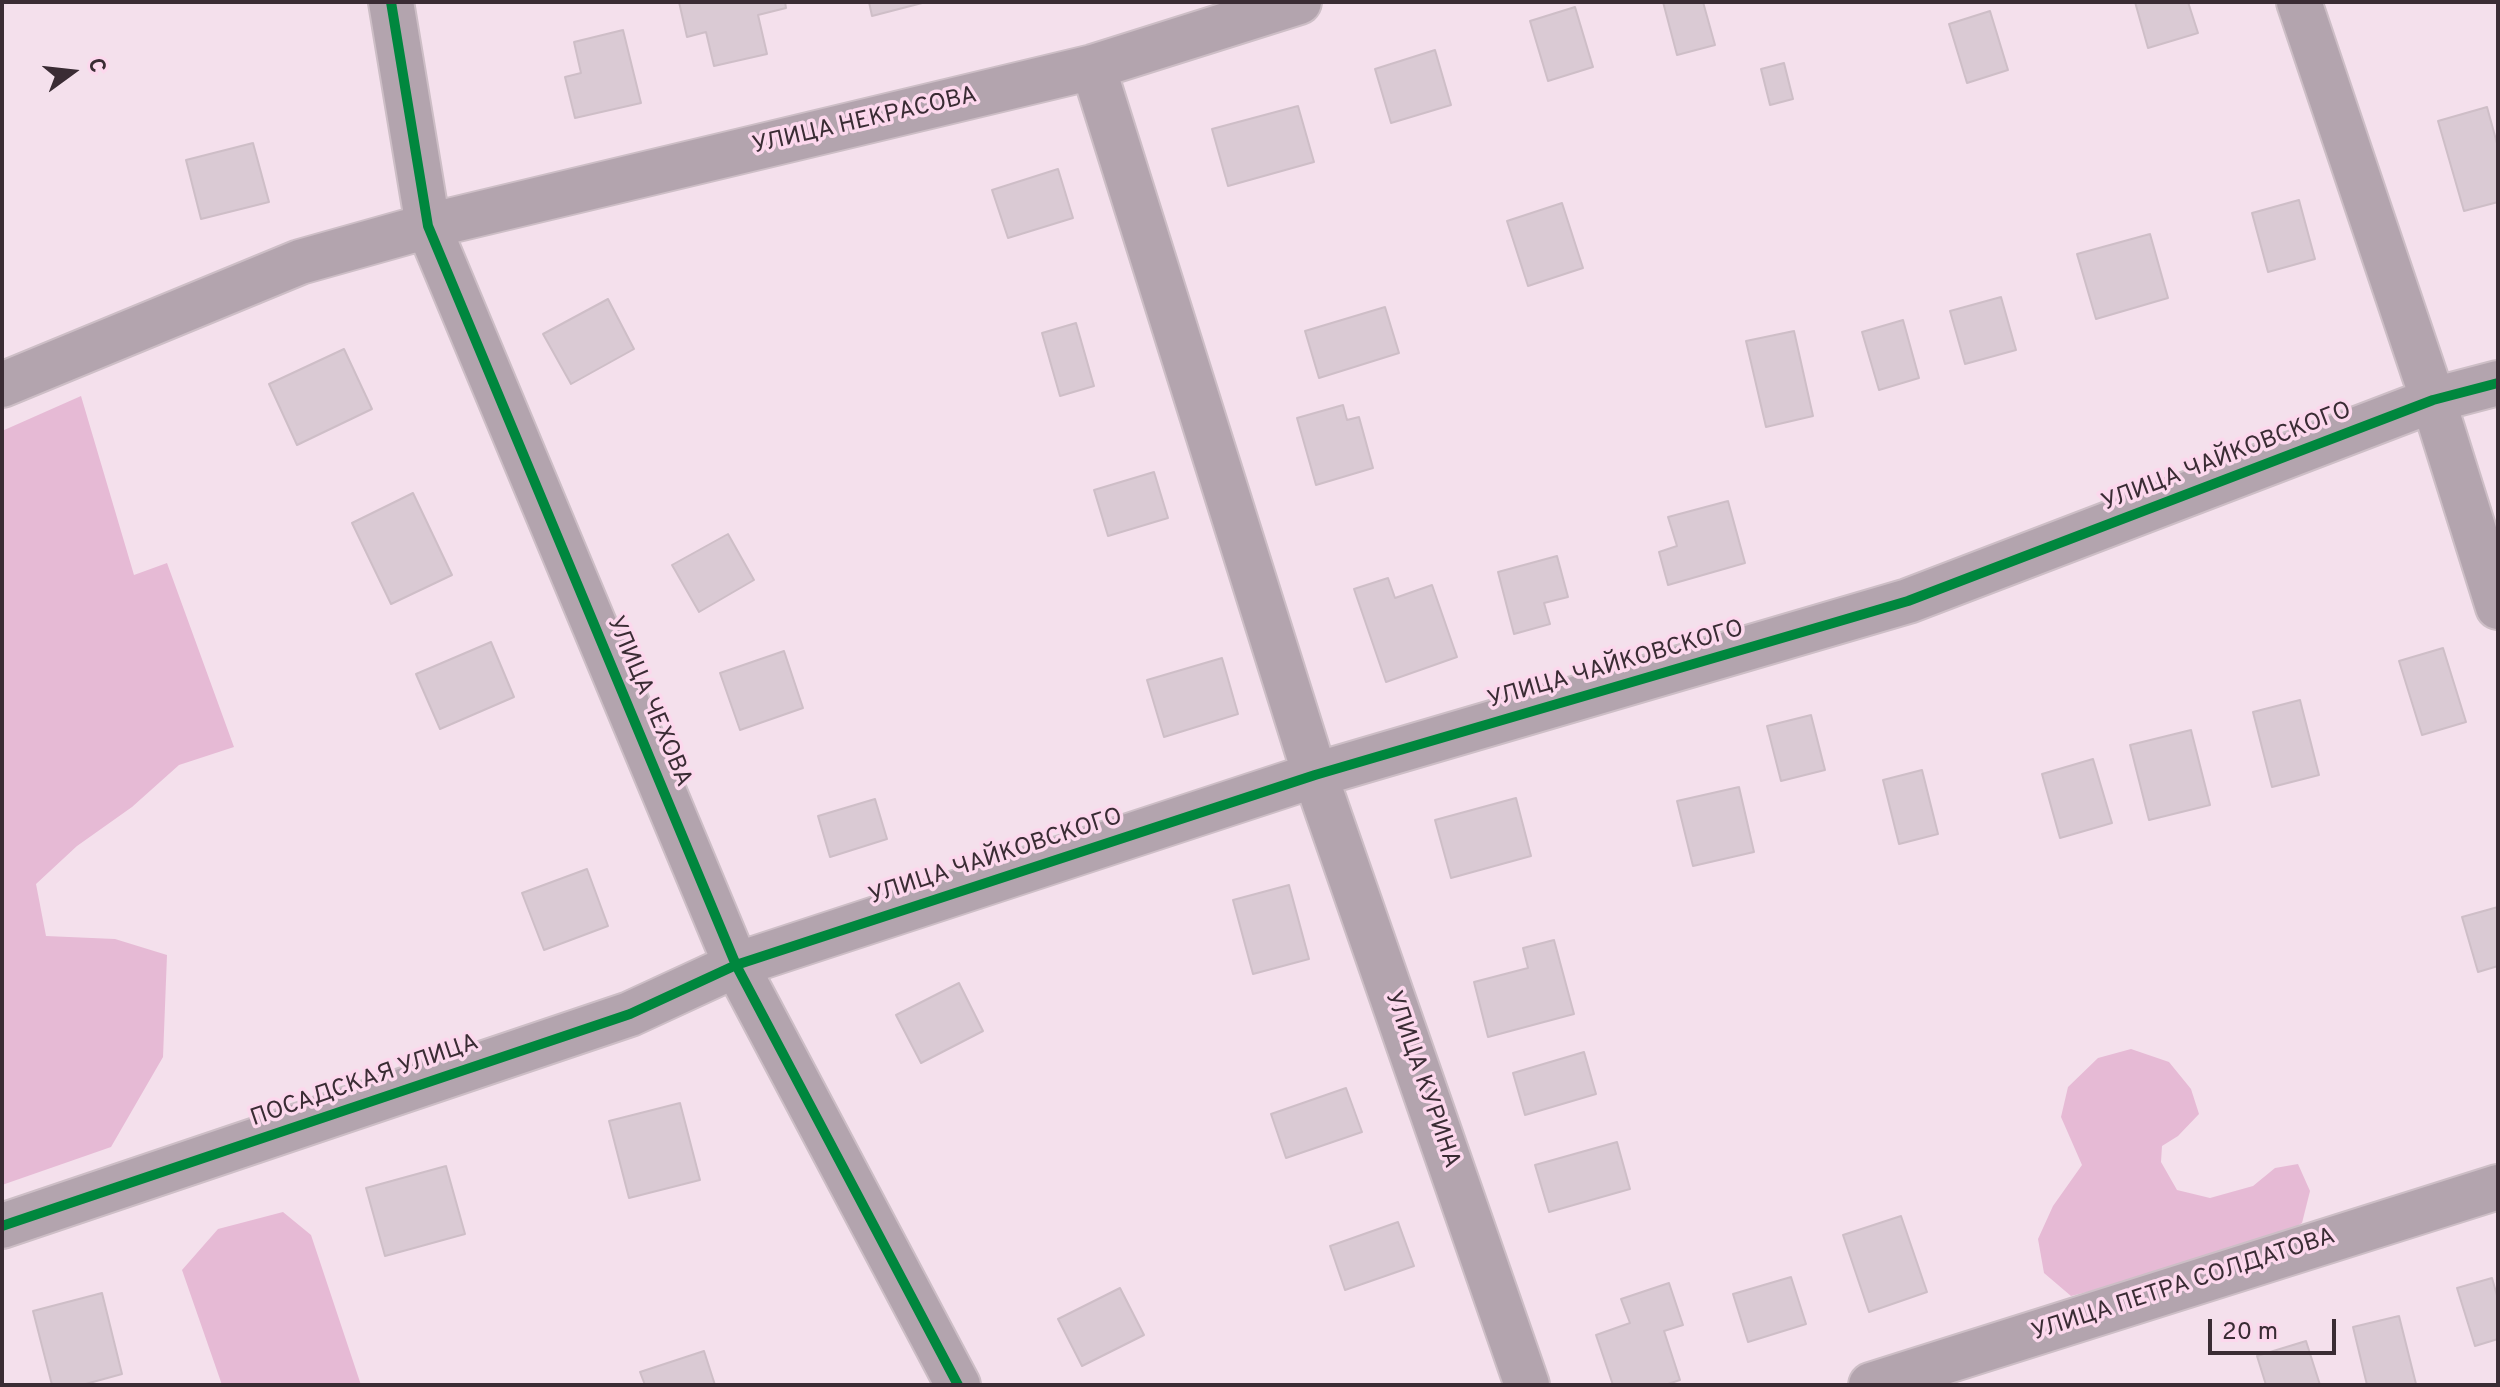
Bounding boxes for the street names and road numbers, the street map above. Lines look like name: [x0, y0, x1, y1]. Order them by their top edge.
street label: УЛИЦА НЕКРАСОВА: [750, 82, 980, 162]
street label: УЛИЦА ЧАЙКОВСКОГО: [2098, 397, 2356, 519]
street label: УЛИЦА ЧЕХОВА: [599, 613, 697, 791]
street label: УЛИЦА ЧАЙКОВСКОГО: [1485, 616, 1747, 716]
street label: УЛИЦА ЧАЙКОВСКОГО: [866, 803, 1126, 913]
street label: УЛИЦА КУРИНА: [1377, 988, 1465, 1172]
street label: ПОСАДСКАЯ УЛИЦА: [247, 1029, 483, 1135]
street label: УЛИЦА ПЕТРА СОЛДАТОВА: [2029, 1223, 2339, 1349]

